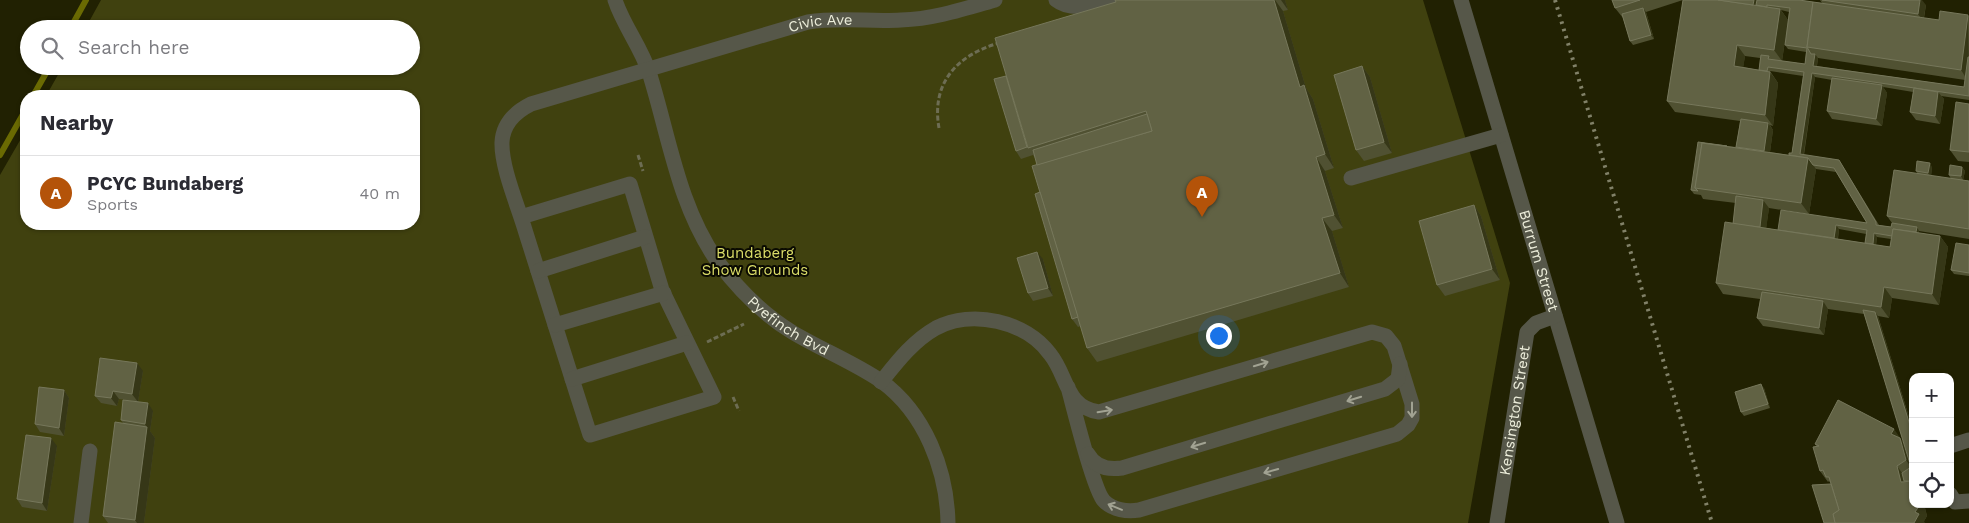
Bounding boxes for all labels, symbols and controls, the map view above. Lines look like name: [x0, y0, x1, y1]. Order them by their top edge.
street label: Civic Ave: [786, 11, 853, 36]
search box: [20, 20, 420, 75]
icon: search: [38, 34, 66, 62]
text: Search here: [78, 36, 189, 59]
text: Nearby: [40, 110, 113, 135]
text: PCYC Bundaberg: [87, 172, 243, 195]
pin: A: [1186, 176, 1218, 217]
text: A: [51, 184, 61, 203]
text: 40 m: [360, 184, 400, 203]
text: Sports: [87, 195, 138, 214]
street label: Burrum Street: [1515, 208, 1563, 314]
park label: Bundaberg Show Grounds: [702, 244, 808, 279]
street label: Pyefinch Bvd: [744, 292, 832, 359]
your location: [1206, 323, 1232, 349]
street label: Kensington Street: [1496, 343, 1534, 477]
one-way arrow: [1252, 359, 1268, 369]
map controls: [1909, 373, 1954, 508]
button: +: [1909, 373, 1954, 418]
one-way arrow: [1346, 394, 1362, 404]
one-way arrow: [1407, 401, 1416, 417]
one-way arrow: [1097, 405, 1113, 415]
button: −: [1909, 418, 1954, 463]
one-way arrow: [1191, 441, 1207, 451]
button: locate: [1909, 463, 1954, 508]
one-way arrow: [1263, 466, 1279, 476]
one-way arrow: [1108, 501, 1123, 511]

